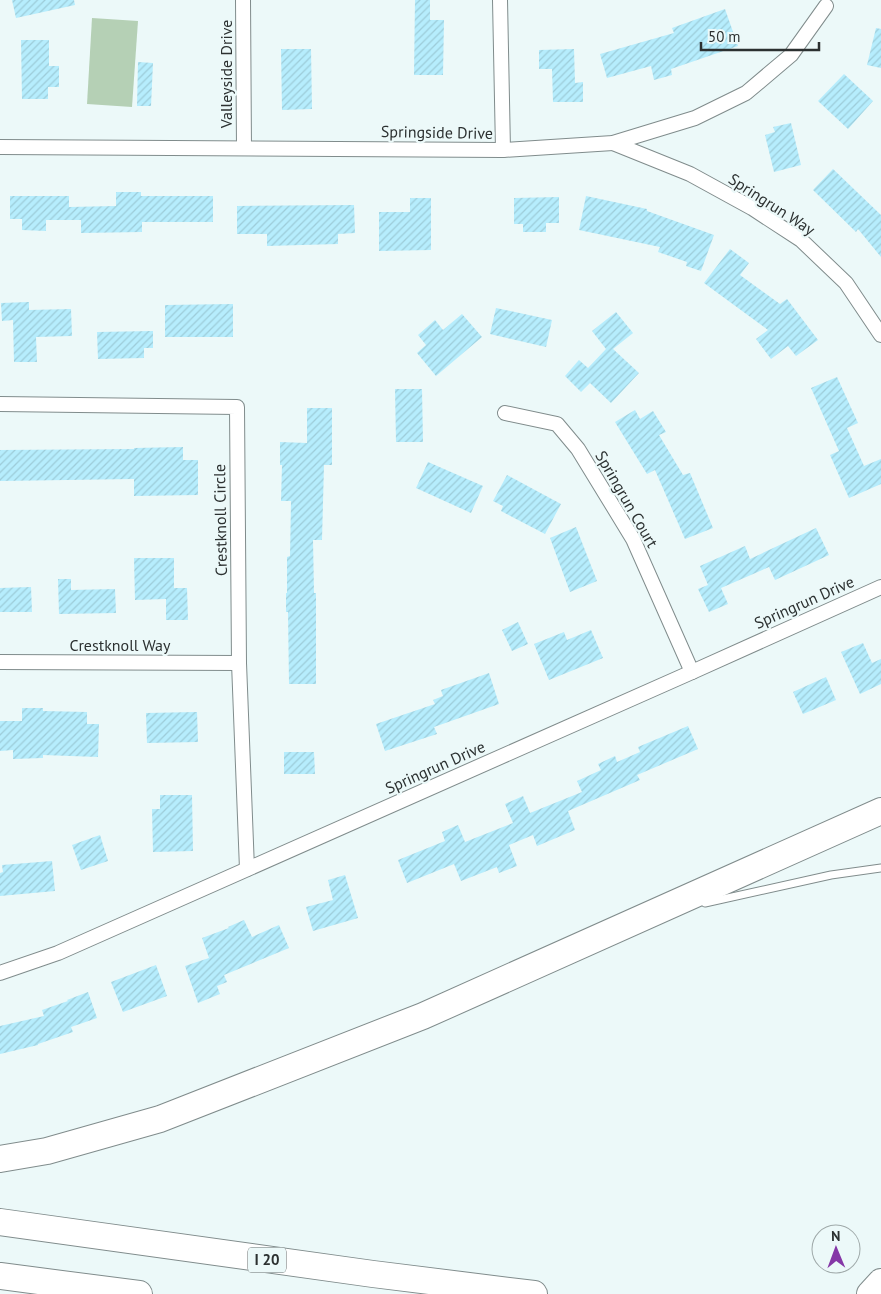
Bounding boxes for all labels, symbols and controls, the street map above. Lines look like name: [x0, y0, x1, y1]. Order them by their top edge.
street label: Valleyside Drive: [216, 20, 236, 129]
scale bar: [701, 20, 818, 52]
text: 50 m: [708, 27, 741, 46]
street label: Springside Drive: [381, 121, 493, 143]
street label: Springrun Way: [725, 169, 819, 240]
street label: Springrun Court: [591, 447, 663, 551]
street label: Crestknoll Circle: [209, 464, 231, 576]
street label: Springrun Drive: [751, 571, 857, 633]
street label: Crestknoll Way: [70, 635, 171, 655]
street label: Springrun Drive: [382, 736, 488, 798]
north arrow: [811, 1224, 861, 1274]
text: N: [831, 1227, 841, 1245]
road number: I 20: [248, 1248, 286, 1272]

